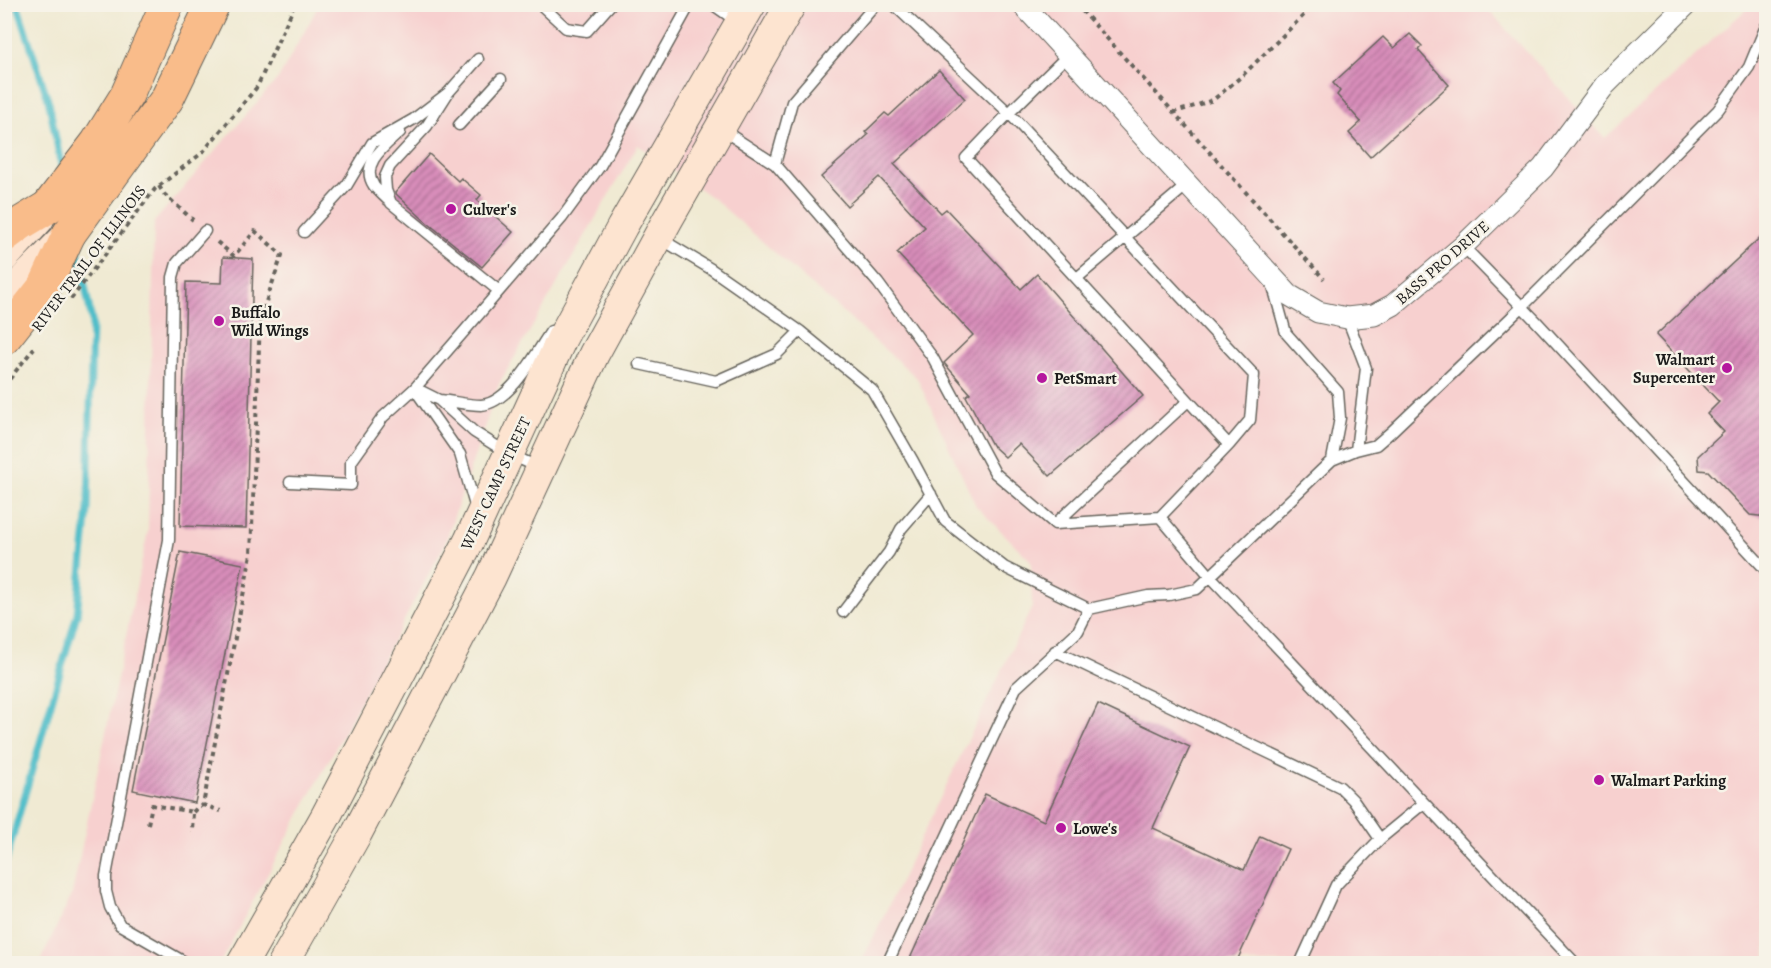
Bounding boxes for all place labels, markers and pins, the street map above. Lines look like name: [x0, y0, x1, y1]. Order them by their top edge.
place label: Culver's: [463, 199, 516, 221]
marker: Culver's: [444, 202, 458, 216]
place label: Buffalo Wild Wings: [230, 302, 309, 342]
marker: Buffalo Wild Wings: [212, 314, 226, 328]
place label: Walmart Supercenter: [1633, 349, 1716, 389]
marker: Walmart Supercenter: [1720, 361, 1734, 375]
place label: PetSmart: [1054, 368, 1118, 390]
marker: PetSmart: [1035, 371, 1049, 385]
place label: Walmart Parking: [1610, 770, 1727, 792]
marker: Walmart Parking: [1592, 773, 1606, 787]
place label: Lowe's: [1073, 818, 1117, 840]
marker: Lowe's: [1054, 821, 1068, 835]

